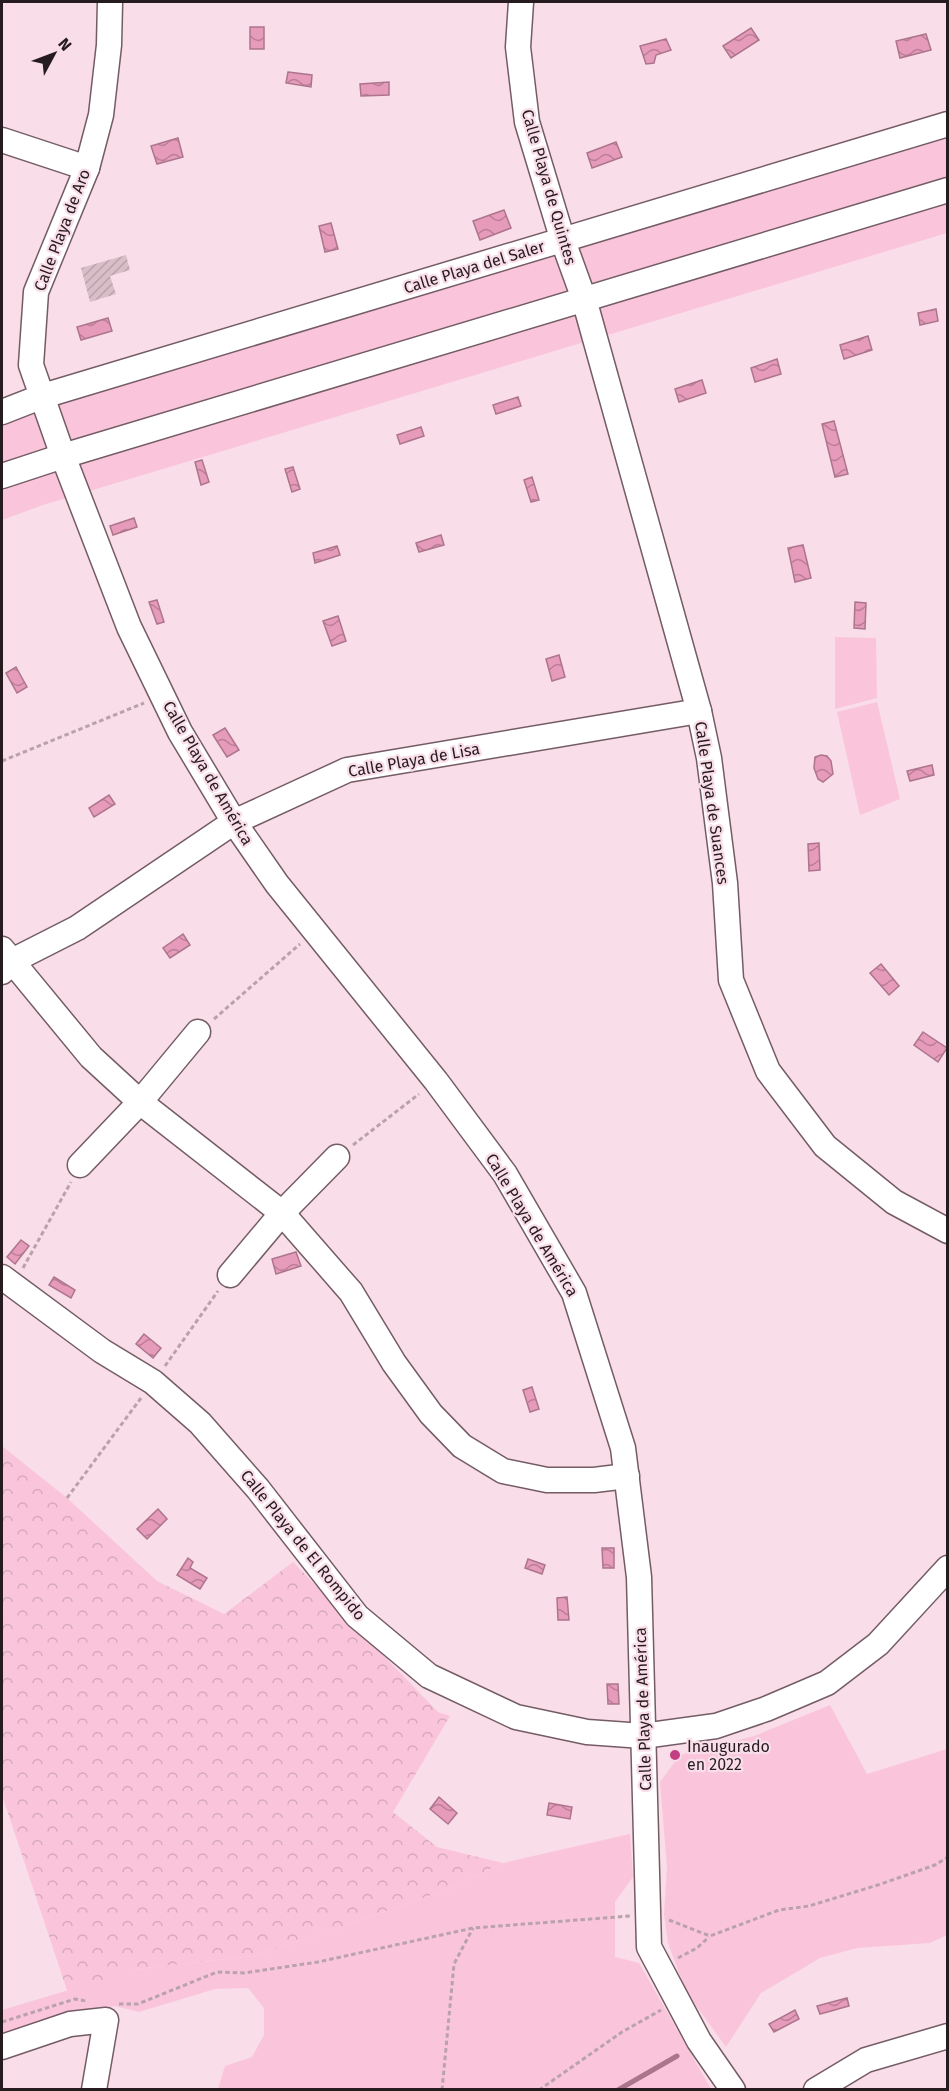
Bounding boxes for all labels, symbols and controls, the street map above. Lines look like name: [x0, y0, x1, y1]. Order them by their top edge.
north arrow: [24, 24, 84, 84]
text: N: [54, 34, 76, 55]
street label: Calle Playa de Quintes: [518, 107, 580, 267]
street label: Calle Playa de Aro: [30, 166, 94, 294]
street label: Calle Playa del Saler: [401, 236, 548, 297]
street label: Calle Playa de América: [159, 697, 257, 849]
street label: Calle Playa de Suances: [691, 720, 733, 886]
street label: Calle Playa de Lisa: [347, 739, 481, 781]
street label: Calle Playa de América: [482, 1150, 582, 1300]
street label: Calle Playa de El Rompido: [237, 1466, 369, 1624]
street label: Calle Playa de América: [631, 1627, 655, 1791]
place label: Inaugurado en 2022: [687, 1737, 770, 1774]
marker: Inaugurado en 2022: [668, 1748, 682, 1762]

